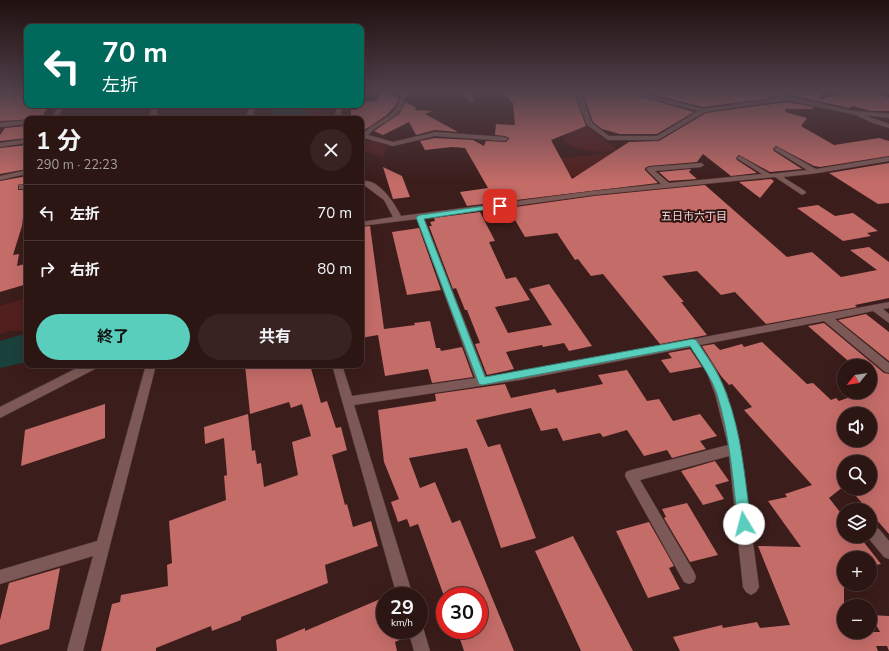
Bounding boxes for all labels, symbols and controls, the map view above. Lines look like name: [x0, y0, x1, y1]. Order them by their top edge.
text: 70 m: [102, 34, 168, 72]
icon: left: [36, 40, 88, 92]
text: 左折: [102, 73, 138, 97]
text: 1 分: [36, 125, 81, 157]
button: close: [310, 129, 352, 171]
text: 290 m · 22:23: [36, 156, 118, 174]
pin: [483, 189, 517, 223]
icon: arrive: [489, 195, 511, 217]
icon: left: [36, 202, 58, 224]
text: 70 m: [317, 203, 352, 223]
text: 左折: [70, 204, 100, 224]
district label: 五日市六丁目: [661, 209, 727, 224]
icon: right: [36, 258, 58, 280]
text: 80 m: [317, 259, 352, 279]
text: 右折: [70, 260, 100, 280]
button: 終了: [36, 314, 190, 360]
button: 共有: [198, 314, 352, 360]
north arrow: [837, 359, 877, 399]
map controls: [837, 359, 877, 639]
button: sound: [837, 407, 877, 447]
button: search: [837, 455, 877, 495]
position arrow: [723, 503, 765, 545]
button: layers: [837, 503, 877, 543]
button: +: [837, 551, 877, 591]
speed limit sign: 30: [436, 587, 488, 639]
text: 29: [390, 594, 414, 621]
button: −: [837, 599, 877, 639]
text: km/h: [391, 616, 413, 630]

